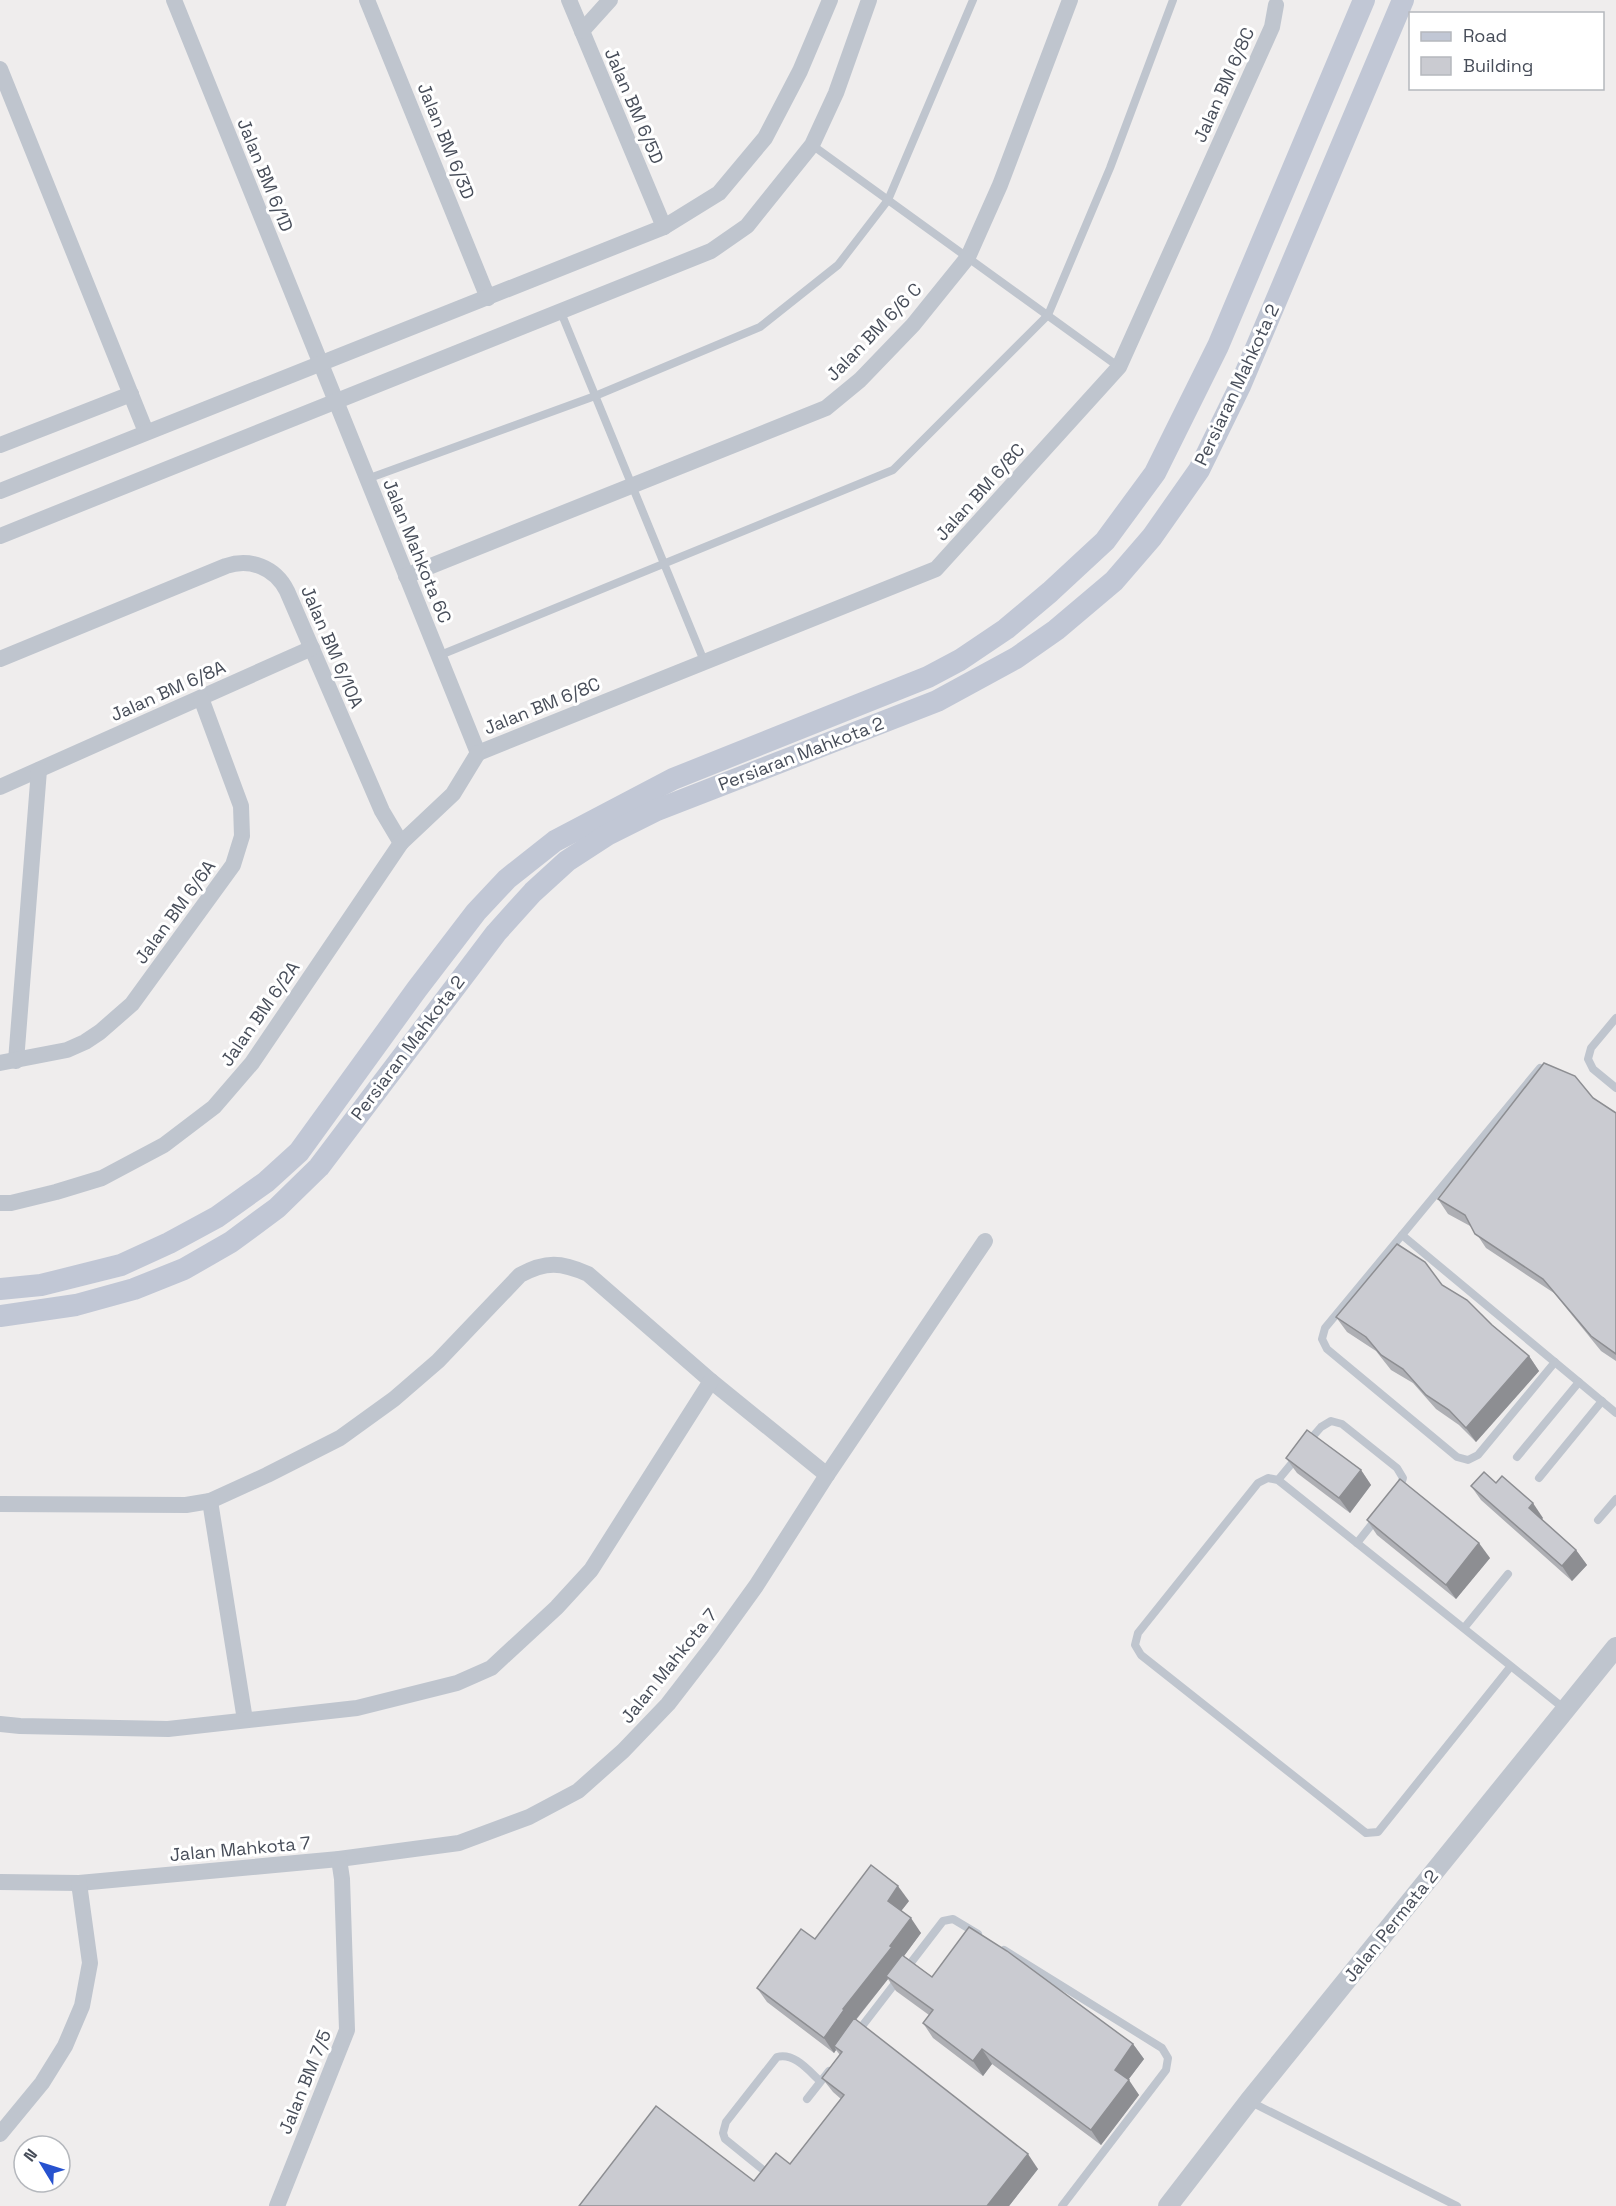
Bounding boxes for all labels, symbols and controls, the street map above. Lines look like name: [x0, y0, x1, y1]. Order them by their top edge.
legend: [1409, 12, 1604, 90]
street label: Jalan BM 6/8C: [1188, 24, 1259, 146]
text: Road: [1463, 24, 1507, 47]
street label: Jalan BM 6/5D: [600, 44, 669, 167]
text: Building: [1463, 54, 1533, 77]
street label: Jalan BM 6/3D: [413, 79, 480, 202]
street label: Jalan BM 6/1D: [232, 115, 299, 235]
street label: Jalan BM 6/6 C: [821, 278, 926, 386]
street label: Persiaran Mahkota 2: [1189, 300, 1284, 469]
street label: Jalan BM 6/8C: [930, 438, 1030, 545]
street label: Jalan Mahkota 6C: [378, 475, 457, 626]
street label: Jalan BM 6/10A: [296, 582, 369, 712]
street label: Jalan BM 6/8A: [107, 655, 229, 726]
street label: Jalan BM 6/8C: [480, 672, 603, 739]
street label: Persiaran Mahkota 2: [715, 711, 887, 796]
street label: Jalan BM 6/6A: [129, 855, 220, 968]
street label: Jalan BM 6/2A: [215, 957, 304, 1071]
street label: Persiaran Mahkota 2: [346, 971, 470, 1125]
street label: Jalan Mahkota 7: [615, 1604, 722, 1728]
street label: Jalan Mahkota 7: [169, 1831, 311, 1866]
street label: Jalan Permata 2: [1338, 1865, 1443, 1987]
street label: Jalan BM 7/5: [273, 2026, 336, 2137]
north arrow: [12, 2134, 72, 2194]
text: N: [19, 2144, 42, 2166]

